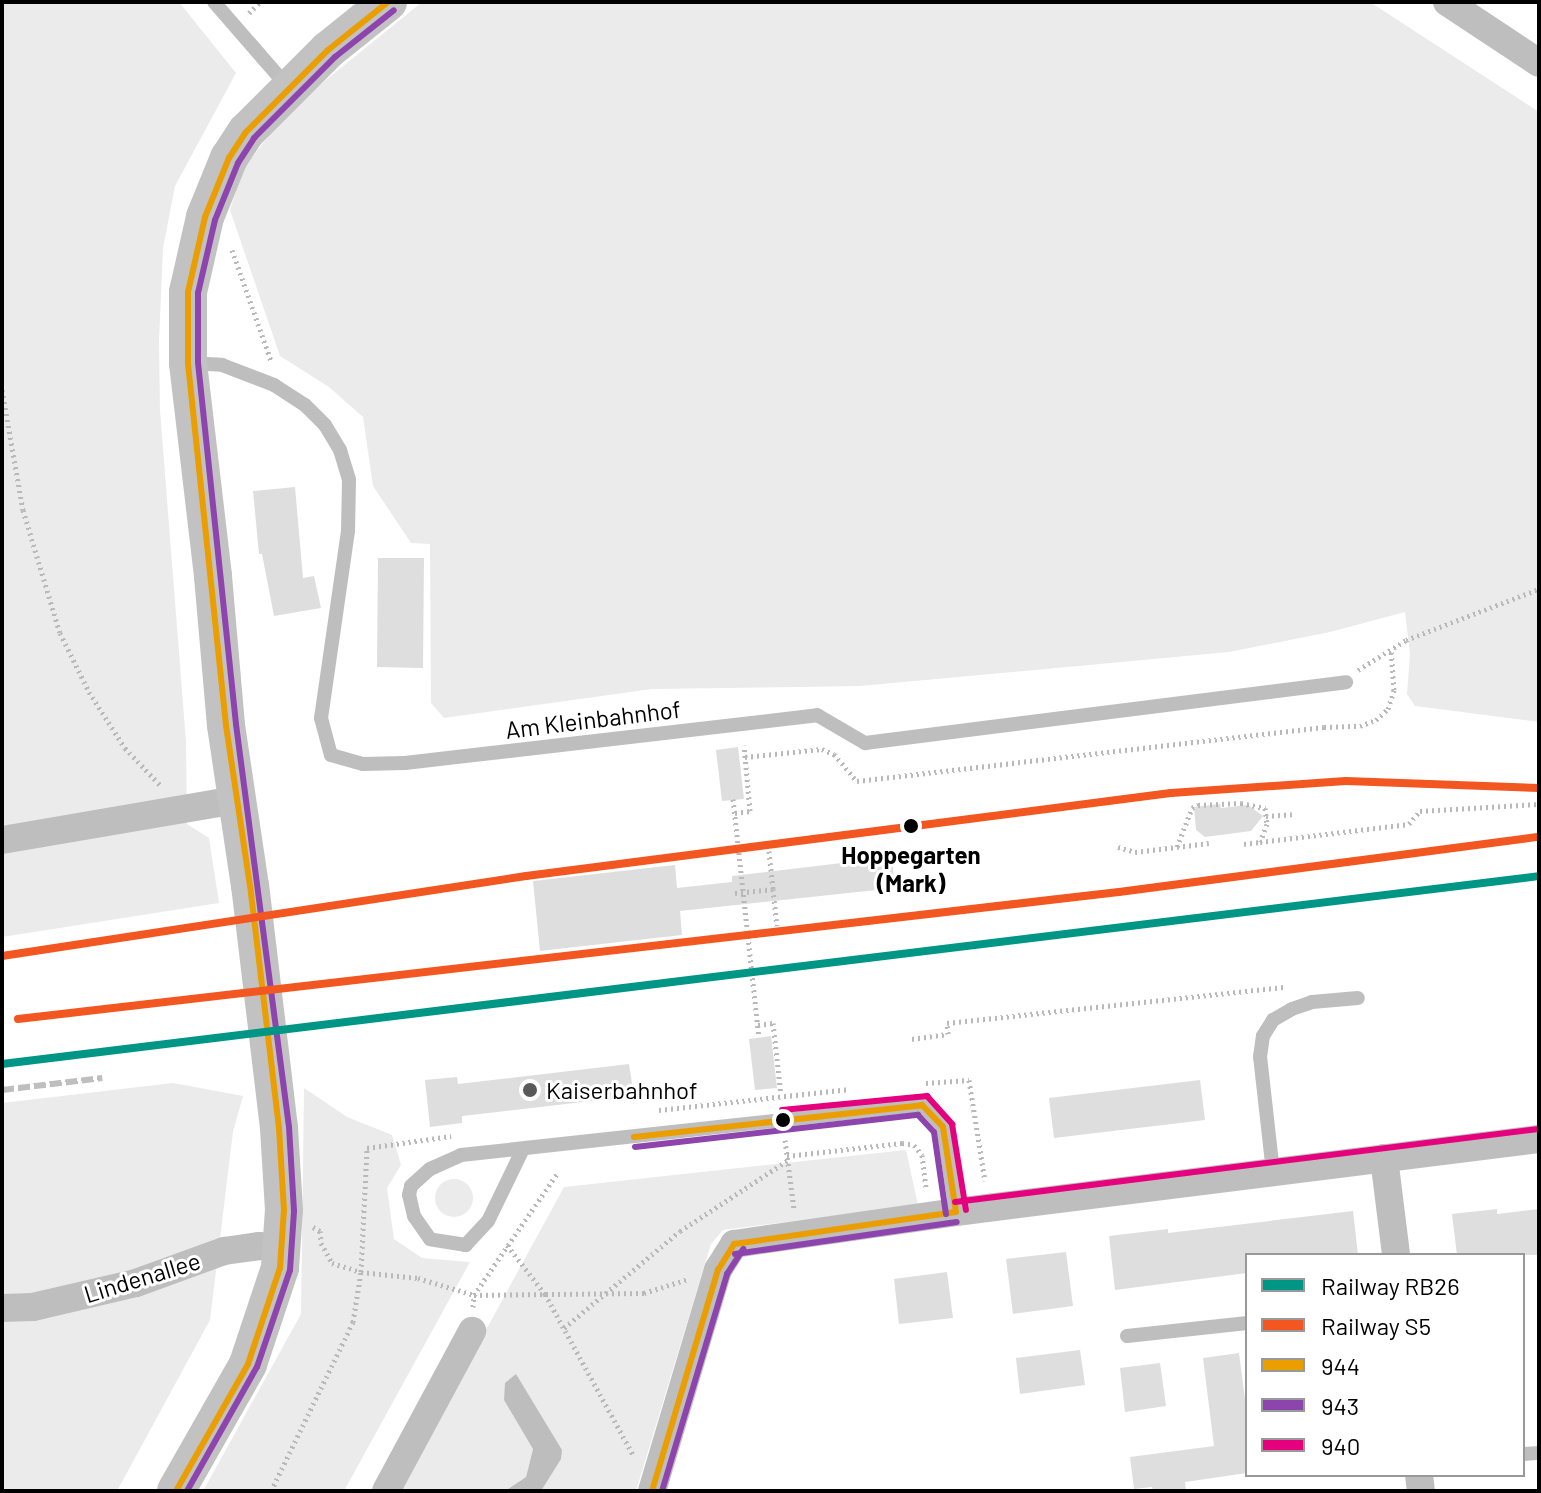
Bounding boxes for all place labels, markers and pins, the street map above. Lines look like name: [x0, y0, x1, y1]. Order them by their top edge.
marker: Hoppegarten (Mark): [900, 815, 922, 837]
place label: Hoppegarten (Mark): [841, 841, 981, 897]
place label: Kaiserbahnhof: [546, 1076, 698, 1104]
marker: Kaiserbahnhof: [521, 1081, 539, 1099]
unlabelled marker: [775, 1112, 791, 1128]

